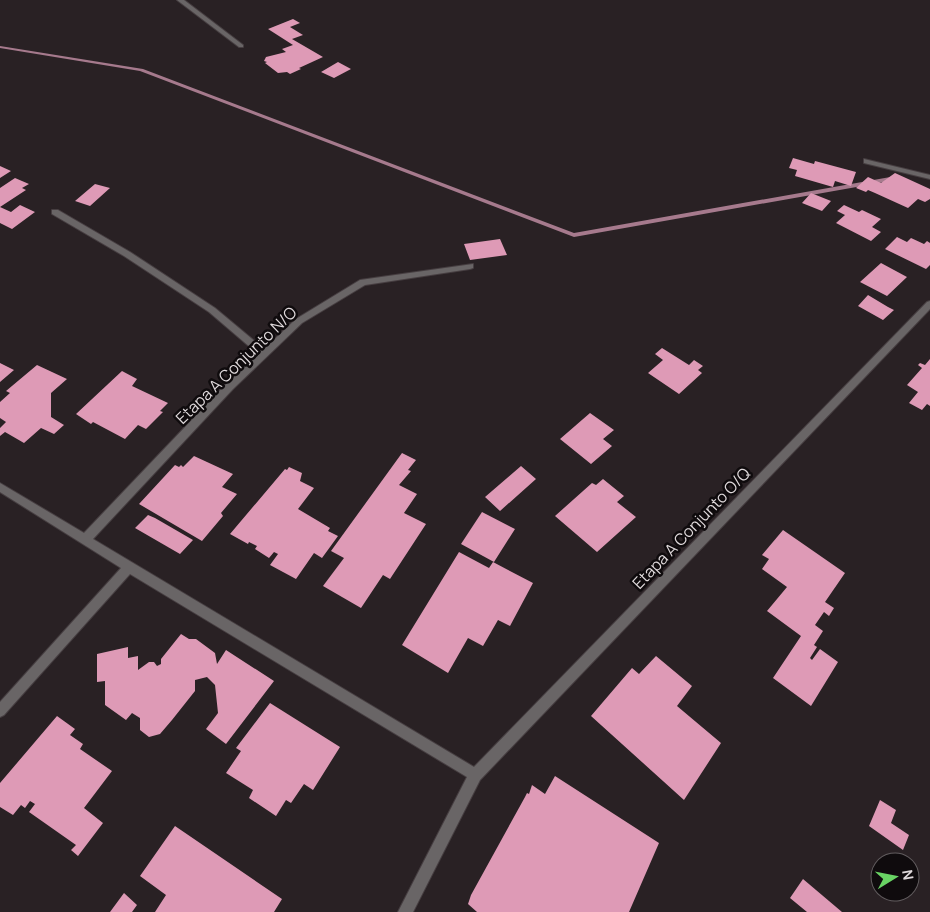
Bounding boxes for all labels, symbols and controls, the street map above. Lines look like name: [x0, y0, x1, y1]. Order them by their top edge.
street label: Etapa A Conjunto N/O: [171, 301, 302, 429]
street label: Etapa A Conjunto O/Q: [627, 462, 755, 593]
north arrow: [870, 852, 920, 902]
text: N: [898, 868, 919, 881]

